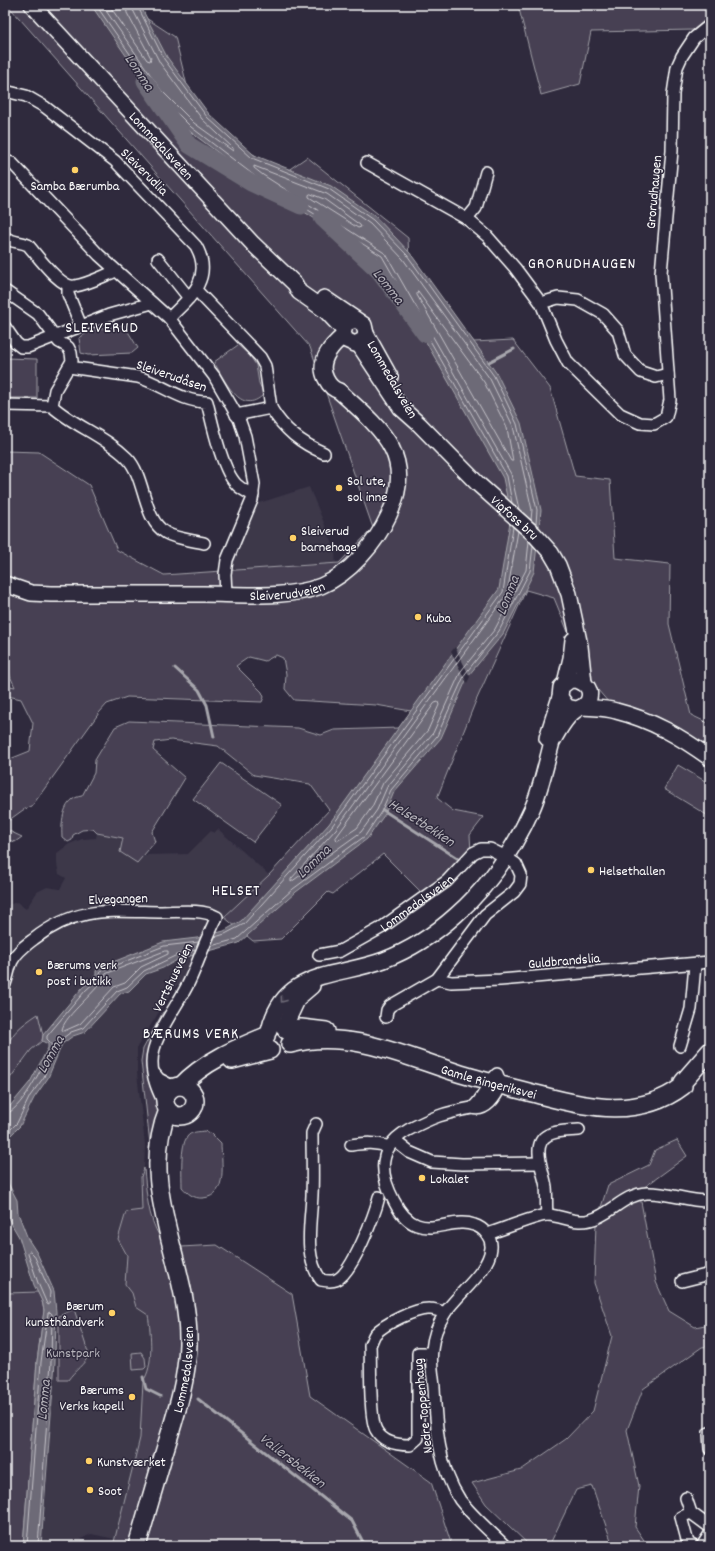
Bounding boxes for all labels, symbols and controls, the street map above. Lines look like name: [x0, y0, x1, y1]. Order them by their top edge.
water label: Lomma: [118, 50, 159, 97]
street label: Lommedalsveien: [123, 108, 197, 185]
street label: Sleiverudlia: [115, 144, 172, 201]
street label: Grorudhaugen: [642, 154, 668, 230]
marker: Samba Bærumba: [70, 165, 80, 175]
place label: Samba Bærumba: [31, 177, 120, 197]
district label: GRORUDHAUGEN: [528, 253, 636, 276]
water label: Lomma: [366, 265, 409, 311]
district label: SLEIVERUD: [65, 317, 139, 340]
street label: Lommedalsveien: [361, 337, 422, 423]
street label: Sleiverudåsen: [133, 355, 209, 398]
place label: Sol ute, sol inne: [347, 472, 387, 508]
marker: Sol ute, sol inne: [334, 483, 344, 493]
street label: Vigfoss bru: [485, 492, 543, 545]
place label: Sleiverud barnehage: [301, 522, 357, 558]
marker: Sleiverud barnehage: [288, 533, 298, 543]
water label: Lomma: [491, 572, 527, 619]
street label: Sleiverudveien: [250, 577, 328, 607]
place label: Kuba: [426, 609, 452, 629]
marker: Kuba: [413, 612, 423, 622]
water label: Helsetbekken: [383, 794, 459, 854]
water label: Lomma: [292, 840, 337, 884]
place label: Helsethallen: [599, 862, 665, 882]
marker: Helsethallen: [586, 865, 596, 875]
street label: Lommedalsveien: [376, 871, 460, 938]
district label: HELSET: [212, 880, 260, 903]
street label: Elvegangen: [88, 889, 148, 911]
street label: Vertshusveien: [148, 940, 199, 1016]
street label: Guldbrandslia: [527, 949, 601, 975]
place label: Bærums verk post i butikk: [47, 956, 117, 992]
marker: Bærums verk post i butikk: [34, 967, 44, 977]
one-way arrow: [280, 996, 288, 1003]
district label: BÆRUMS VERK: [143, 1023, 239, 1046]
water label: Lomma: [32, 1031, 72, 1078]
street label: Gamle Ringeriksvei: [438, 1060, 539, 1106]
place label: Lokalet: [430, 1170, 469, 1190]
marker: Lokalet: [417, 1173, 427, 1183]
place label: Bærum kunsthåndverk: [25, 1297, 104, 1333]
marker: Bærum kunsthåndverk: [107, 1308, 117, 1318]
street label: Lommedalsveien: [169, 1326, 200, 1415]
park label: Kunstpark: [46, 1344, 100, 1364]
street label: Nedre Toppenhaug: [409, 1357, 439, 1454]
water label: Lomma: [32, 1378, 58, 1421]
place label: Bærums Verks kapell: [59, 1381, 125, 1417]
marker: Bærums Verks kapell: [127, 1392, 137, 1402]
water label: Vallersbekken: [254, 1429, 330, 1495]
place label: Kunstværket: [97, 1453, 166, 1473]
marker: Kunstværket: [84, 1456, 94, 1466]
place label: Soot: [98, 1482, 122, 1502]
marker: Soot: [85, 1485, 95, 1495]

